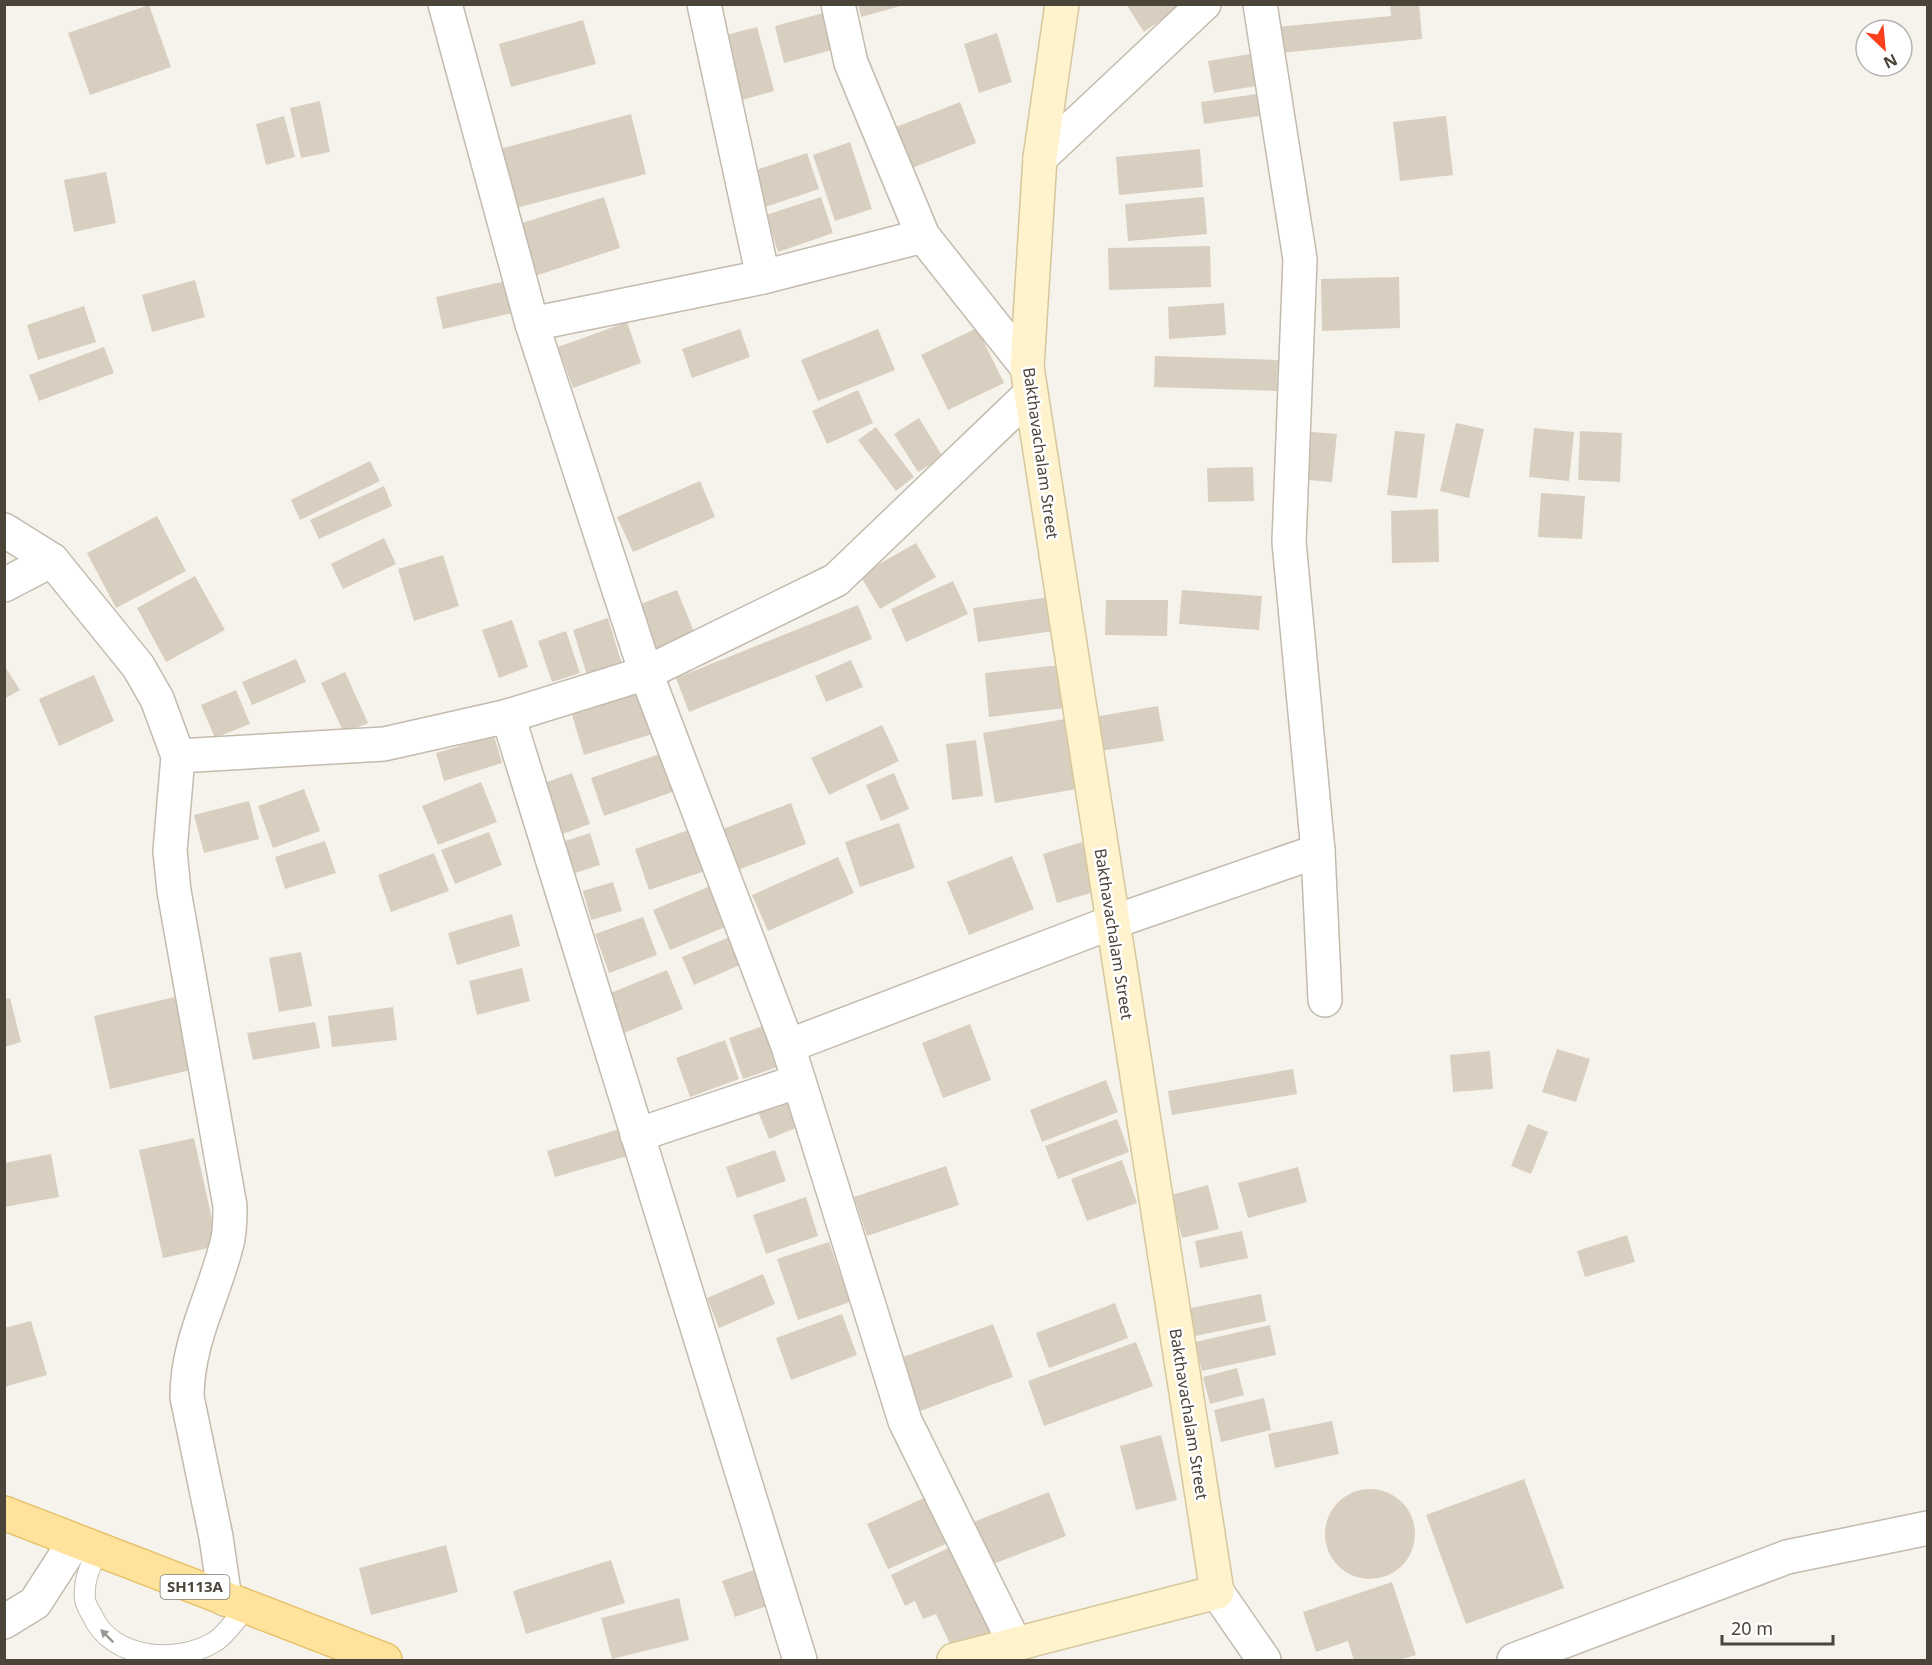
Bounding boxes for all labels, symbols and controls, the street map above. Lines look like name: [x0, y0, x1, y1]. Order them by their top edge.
north arrow: [1854, 18, 1914, 78]
text: N: [1880, 49, 1901, 74]
street label: Bakthavachalam Street: [1018, 366, 1064, 540]
street label: Bakthavachalam Street: [1090, 847, 1138, 1021]
street label: Bakthavachalam Street: [1165, 1327, 1213, 1501]
road number: SH113A: [160, 1575, 230, 1599]
scale bar: [1722, 1608, 1833, 1646]
text: 20 m: [1731, 1616, 1773, 1640]
one-way arrow: [101, 1630, 115, 1644]

